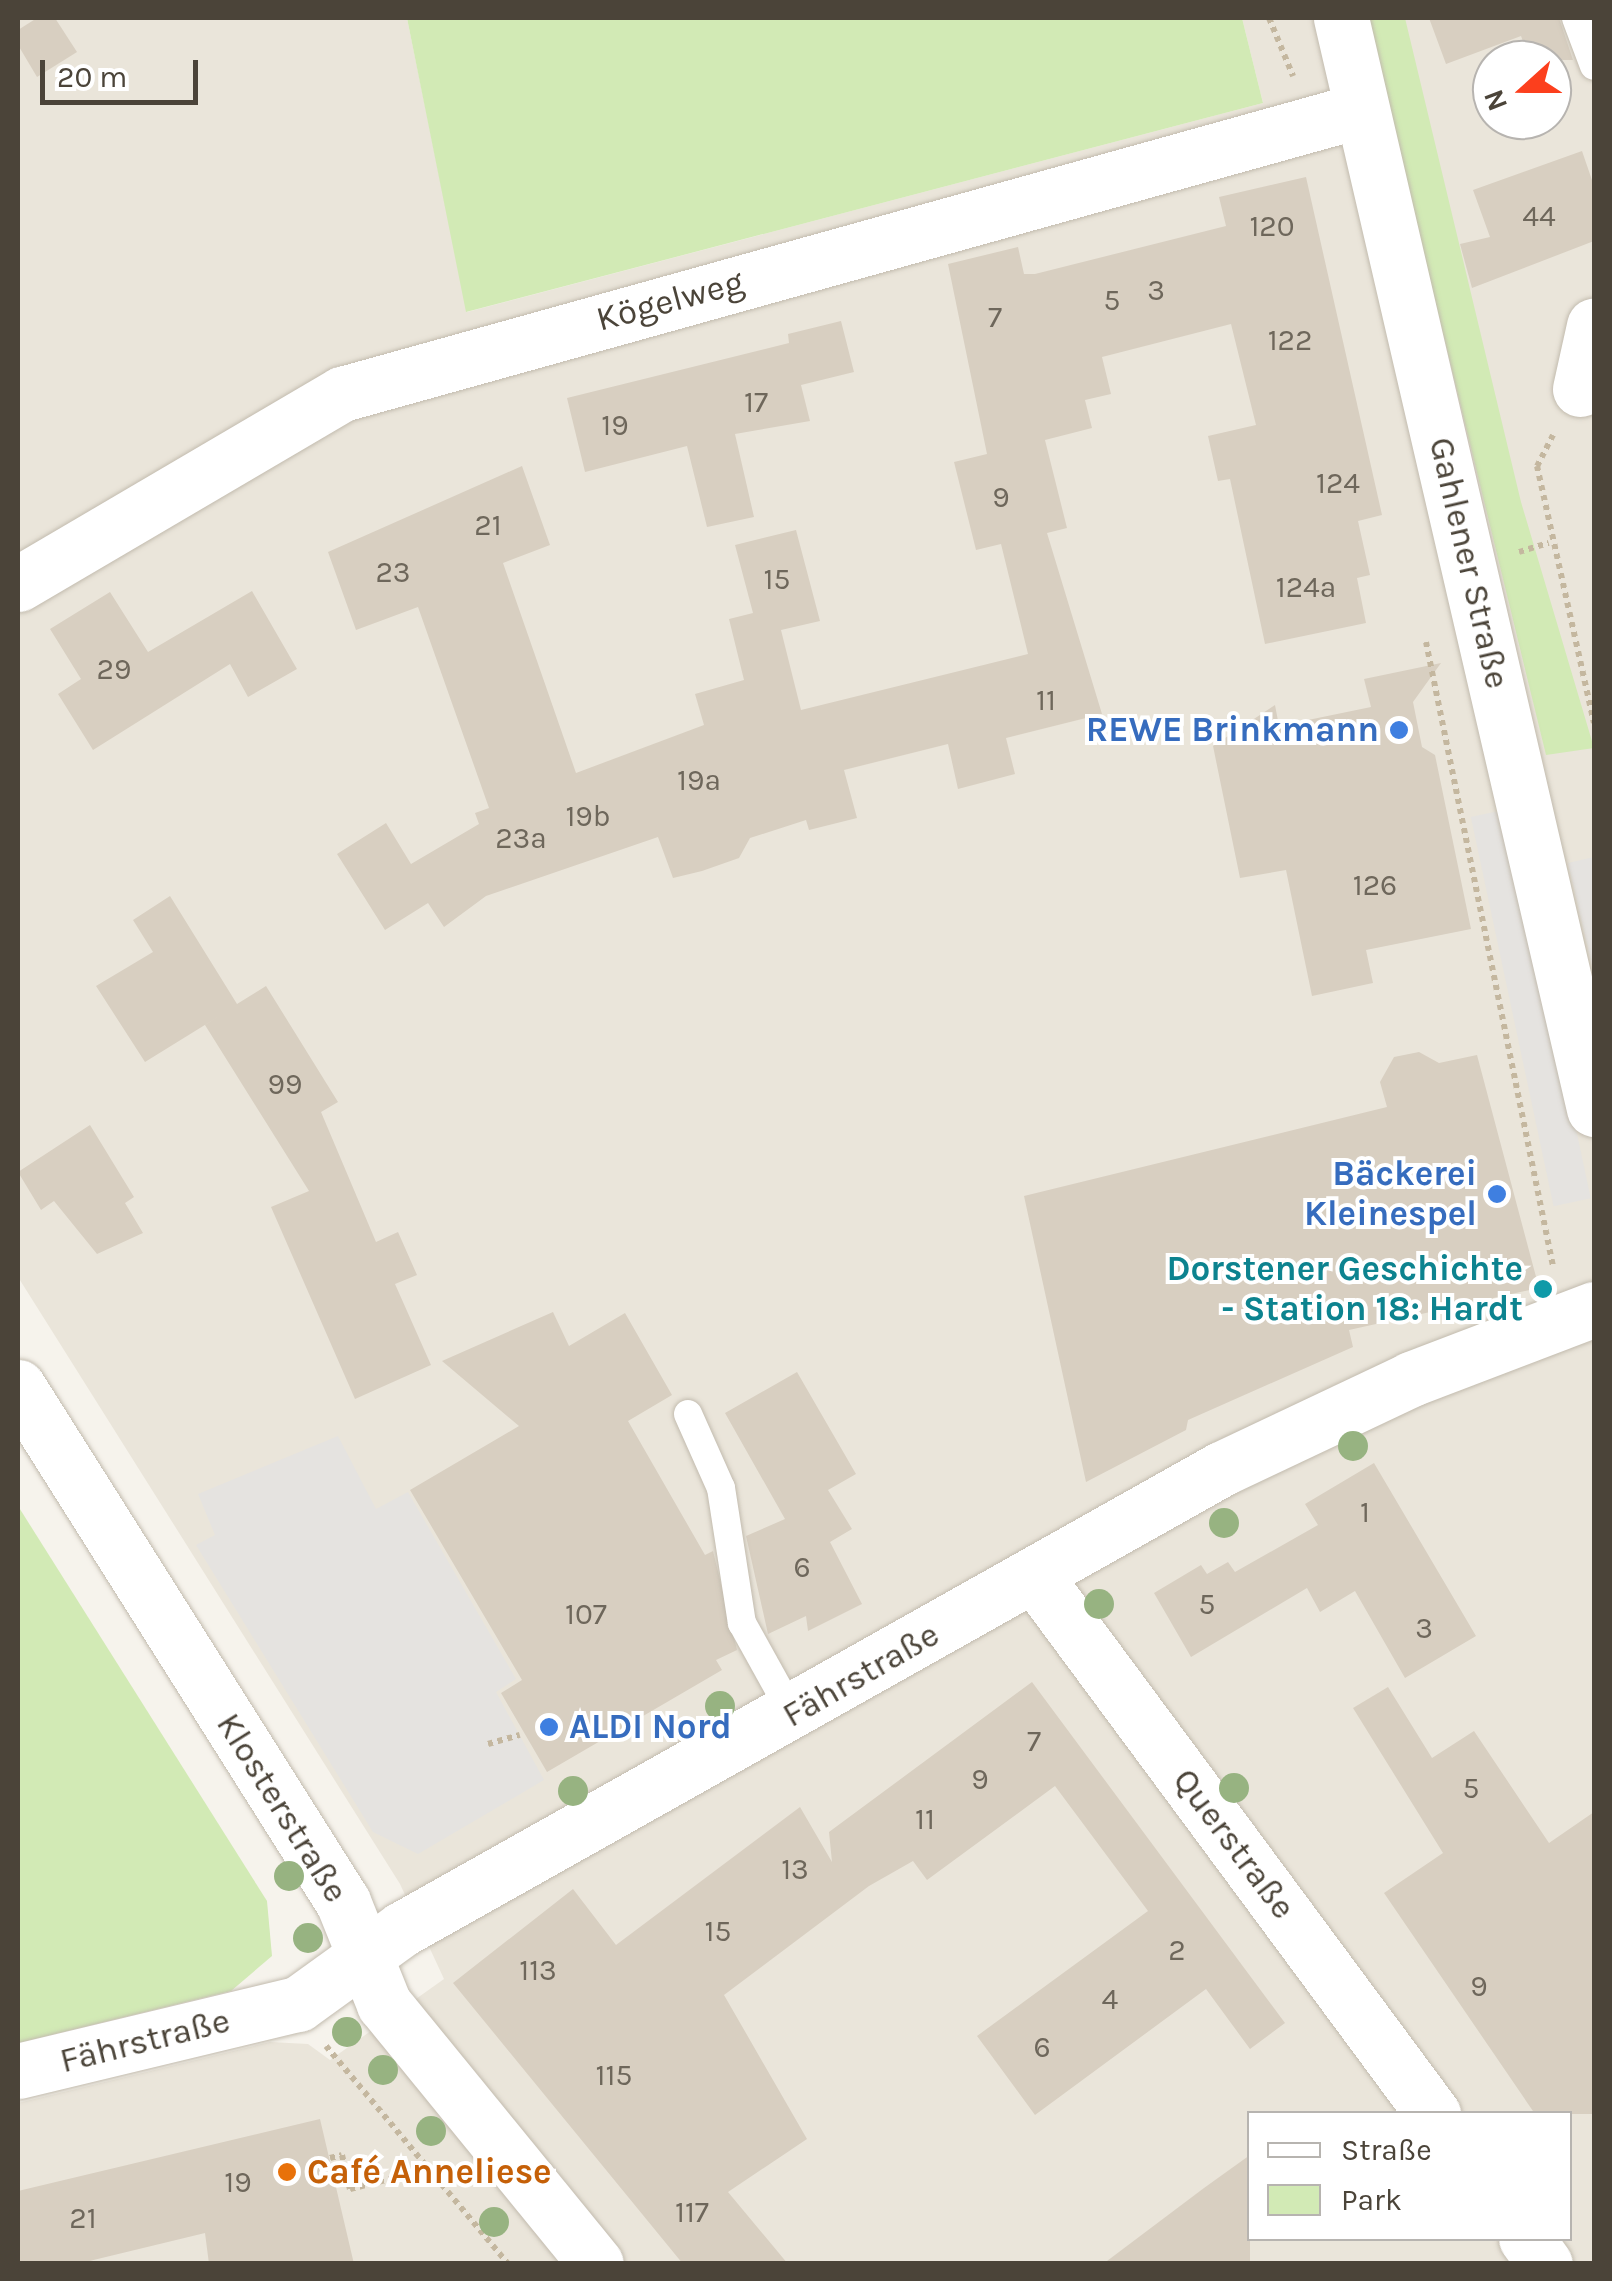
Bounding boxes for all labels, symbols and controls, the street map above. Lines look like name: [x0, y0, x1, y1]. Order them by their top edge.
scale bar: [45, 40, 202, 102]
north arrow: [1472, 40, 1572, 140]
text: 20 m: [57, 59, 127, 95]
text: N: [1476, 85, 1514, 116]
house number: 44: [1522, 198, 1556, 234]
house number: 120: [1249, 208, 1295, 244]
street label: Kögelweg: [592, 261, 748, 341]
house number: 3: [1147, 272, 1165, 308]
house number: 5: [1104, 282, 1120, 318]
house number: 7: [988, 299, 1002, 335]
house number: 122: [1268, 322, 1312, 358]
house number: 17: [744, 384, 768, 420]
house number: 19: [601, 407, 629, 443]
street label: Gahlener Straße: [1420, 433, 1518, 693]
house number: 124: [1316, 465, 1360, 501]
house number: 9: [992, 479, 1010, 515]
house number: 21: [474, 507, 502, 543]
house number: 23: [375, 554, 411, 590]
house number: 15: [764, 561, 790, 597]
house number: 124a: [1276, 569, 1336, 605]
house number: 29: [97, 651, 131, 687]
house number: 11: [1036, 682, 1056, 718]
place label: REWE Brinkmann: [1086, 709, 1379, 751]
marker: REWE Brinkmann: [1388, 719, 1410, 741]
house number: 19a: [677, 762, 721, 798]
house number: 19b: [565, 798, 611, 834]
house number: 23a: [495, 820, 547, 856]
house number: 126: [1353, 867, 1397, 903]
house number: 99: [268, 1066, 302, 1102]
place label: Bäckerei Kleinespel: [1304, 1153, 1477, 1235]
marker: Bäckerei Kleinespel: [1486, 1183, 1508, 1205]
place label: Dorstener Geschichte - Station 18: Hardt: [1166, 1248, 1523, 1330]
marker: Dorstener Geschichte - Station 18: Hardt: [1532, 1278, 1554, 1300]
house number: 1: [1360, 1494, 1370, 1530]
house number: 6: [793, 1549, 811, 1585]
house number: 5: [1199, 1586, 1215, 1622]
house number: 107: [565, 1596, 607, 1632]
house number: 3: [1415, 1610, 1433, 1646]
street label: Fährstraße: [775, 1613, 947, 1737]
street label: Klosterstraße: [207, 1706, 357, 1910]
place label: ALDI Nord: [569, 1706, 732, 1748]
marker: ALDI Nord: [538, 1716, 560, 1738]
house number: 7: [1027, 1723, 1041, 1759]
street label: Querstraße: [1164, 1760, 1304, 1928]
house number: 9: [971, 1761, 989, 1797]
house number: 5: [1463, 1770, 1479, 1806]
house number: 11: [915, 1801, 935, 1837]
house number: 13: [781, 1851, 809, 1887]
house number: 15: [705, 1913, 731, 1949]
house number: 2: [1168, 1932, 1186, 1968]
house number: 113: [519, 1952, 557, 1988]
house number: 9: [1470, 1968, 1488, 2004]
house number: 4: [1102, 1981, 1118, 2017]
street label: Fährstraße: [56, 2000, 234, 2082]
house number: 6: [1033, 2029, 1051, 2065]
house number: 115: [596, 2057, 632, 2093]
legend: [1247, 2111, 1572, 2241]
text: Straße: [1341, 2132, 1432, 2168]
place label: Café Anneliese: [307, 2151, 552, 2193]
marker: Café Anneliese: [276, 2161, 298, 2183]
house number: 19: [224, 2164, 252, 2200]
text: Park: [1341, 2182, 1402, 2218]
house number: 117: [675, 2194, 709, 2230]
house number: 21: [69, 2200, 97, 2236]

